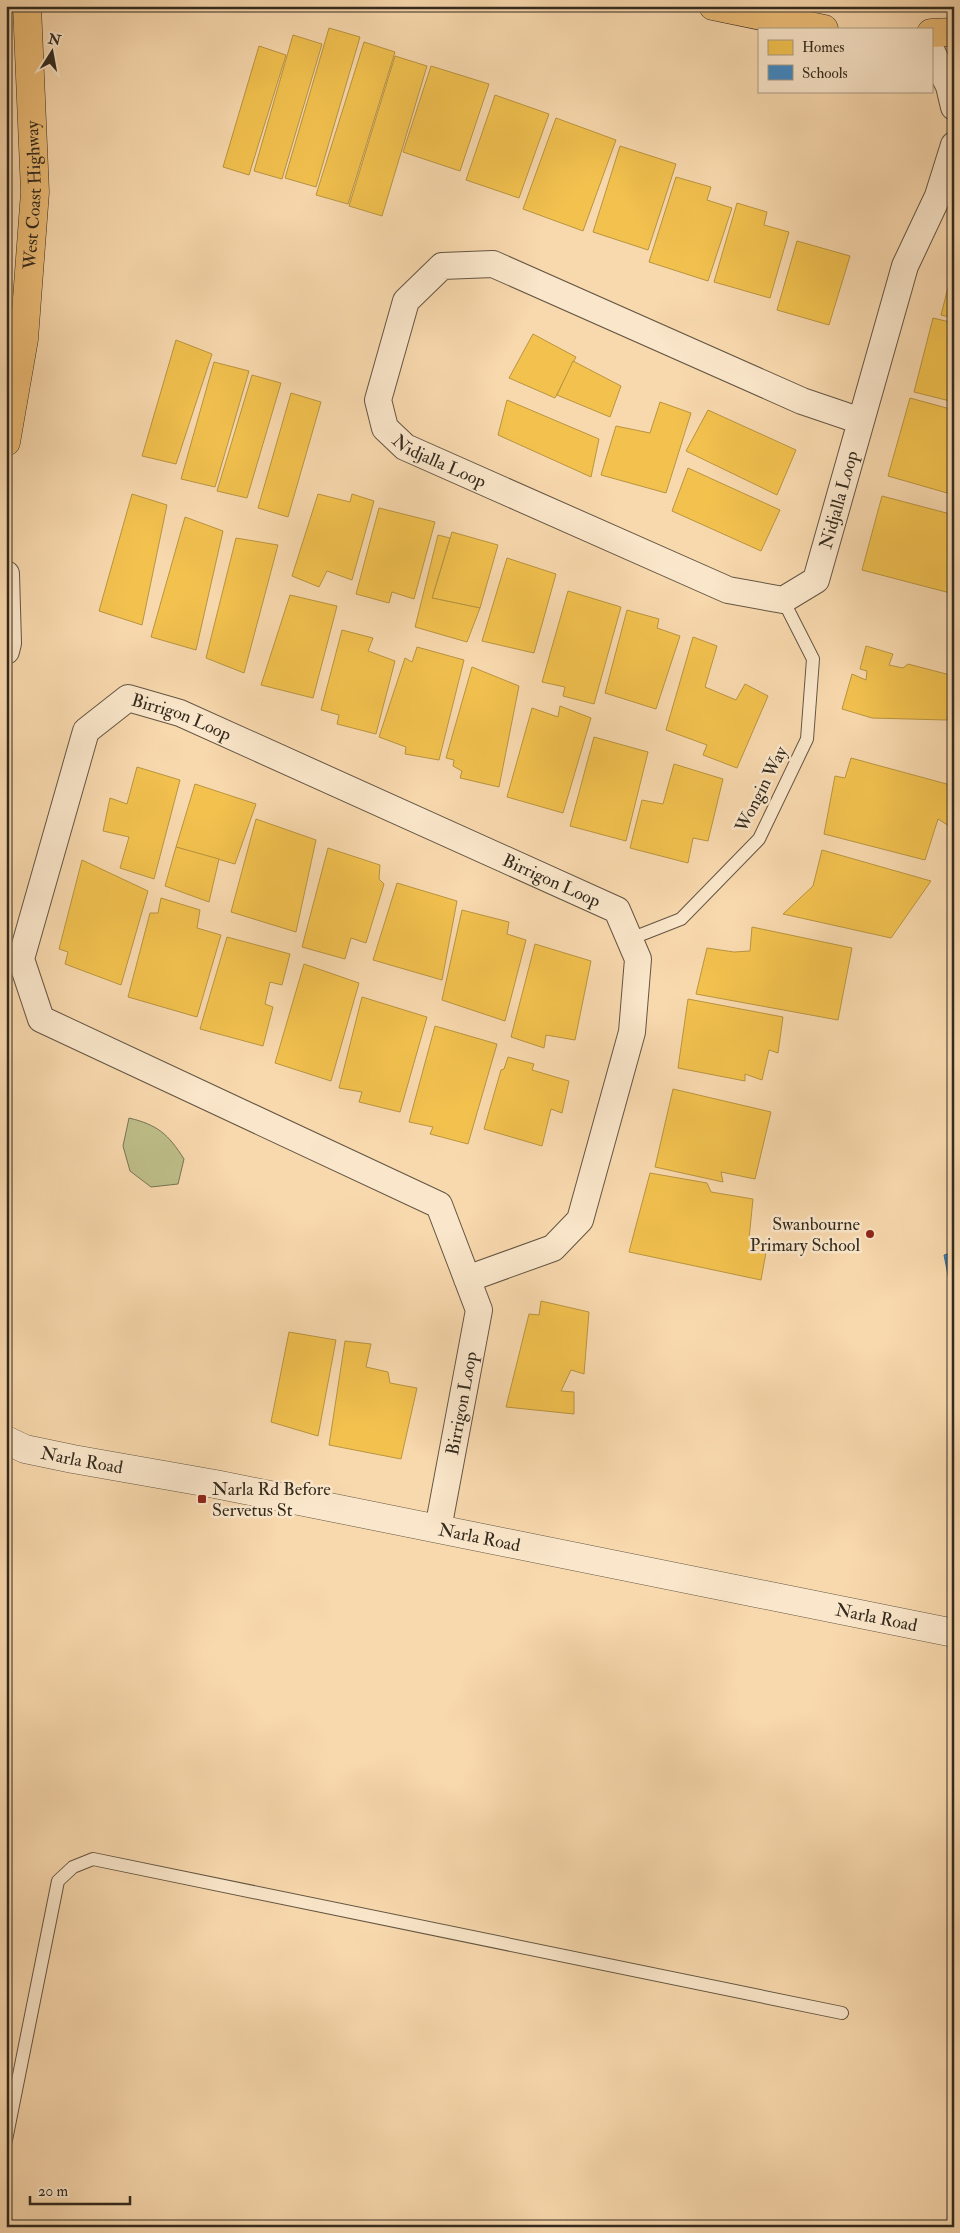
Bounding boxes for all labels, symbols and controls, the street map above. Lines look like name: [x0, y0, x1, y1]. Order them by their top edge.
north arrow: [28, 28, 78, 78]
legend: [758, 28, 932, 92]
text: N: [46, 30, 63, 49]
text: Homes: [802, 38, 844, 57]
text: Schools: [802, 64, 848, 83]
street label: West Coast Highway: [18, 119, 47, 271]
street label: Nidjalla Loop: [387, 430, 490, 493]
street label: Nidjalla Loop: [814, 448, 864, 552]
street label: Birrigon Loop: [129, 689, 235, 747]
street label: Wongin Way: [730, 742, 793, 837]
street label: Birrigon Loop: [499, 849, 604, 913]
place label: Swanbourne Primary School: [750, 1213, 860, 1257]
marker: Swanbourne Primary School: [864, 1228, 876, 1240]
street label: Birrigon Loop: [441, 1350, 483, 1457]
street label: Narla Road: [39, 1442, 125, 1480]
place label: Narla Rd Before Servetus St: [212, 1478, 331, 1522]
marker: Narla Rd Before Servetus St: [196, 1493, 208, 1505]
street label: Narla Road: [436, 1518, 523, 1557]
street label: Narla Road: [833, 1598, 920, 1637]
scale bar: [30, 2173, 130, 2205]
text: 20 m: [38, 2182, 68, 2201]

